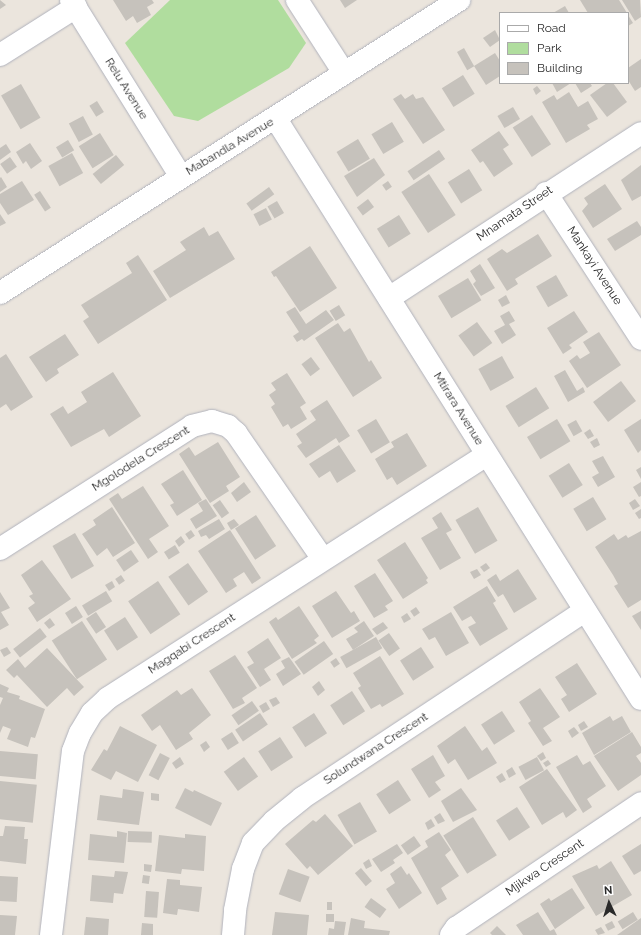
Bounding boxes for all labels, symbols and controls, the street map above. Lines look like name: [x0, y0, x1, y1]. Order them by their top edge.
legend: [499, 12, 629, 84]
text: Road: [537, 21, 566, 35]
text: Park: [537, 41, 562, 55]
street label: Relu Avenue: [101, 55, 151, 123]
text: Building: [537, 61, 583, 75]
street label: Mabandla Avenue: [183, 115, 277, 179]
street label: Mnamata Street: [474, 183, 556, 245]
street label: Mankayi Avenue: [563, 224, 625, 308]
street label: Mtirara Avenue: [430, 370, 486, 448]
street label: Mgolodela Crescent: [90, 423, 192, 495]
street label: Magqabi Crescent: [146, 610, 238, 678]
street label: Solundwana Crescent: [321, 710, 431, 788]
street label: Mjikwa Crescent: [503, 837, 587, 899]
north arrow: [589, 883, 629, 923]
text: N: [603, 884, 613, 897]

